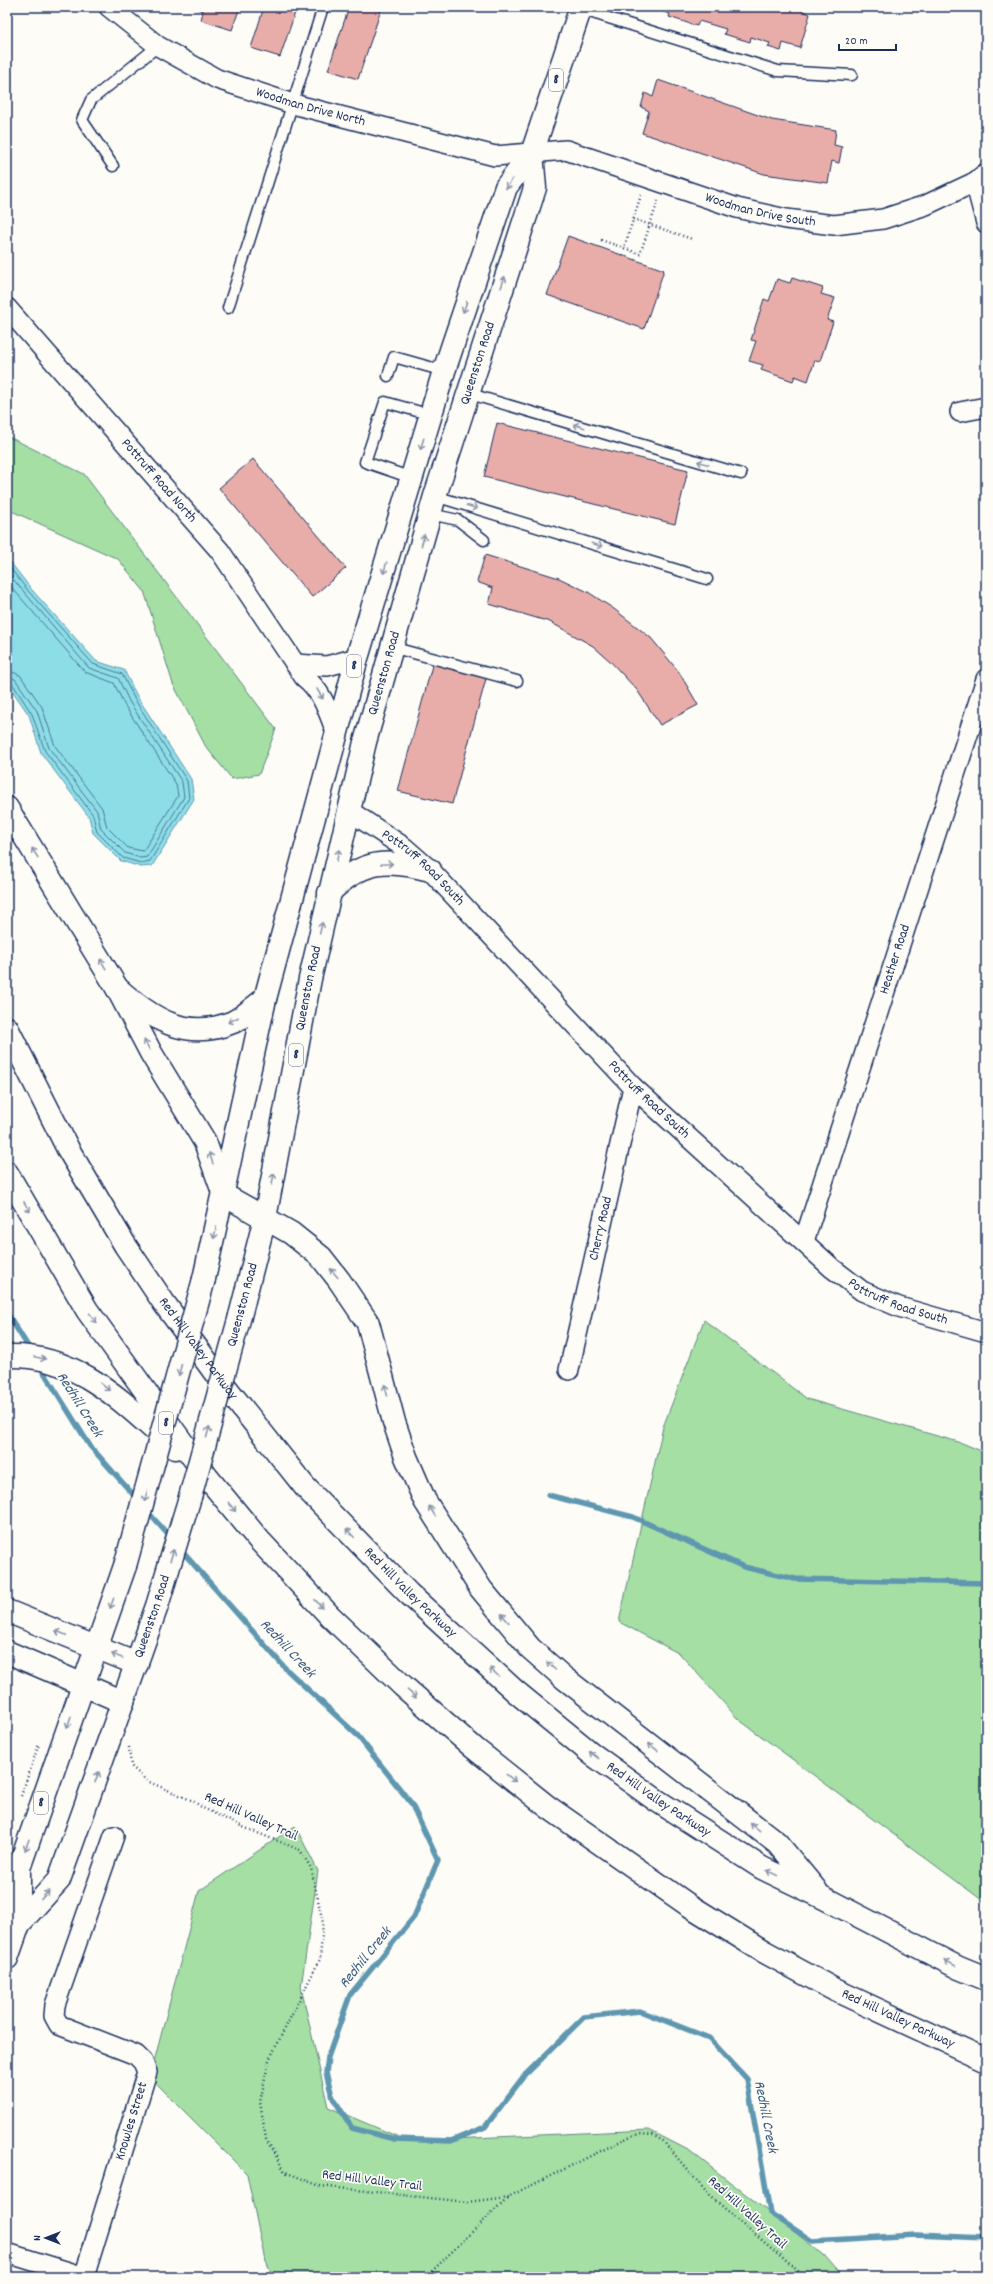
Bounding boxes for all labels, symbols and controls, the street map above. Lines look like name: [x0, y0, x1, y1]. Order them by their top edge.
scale bar: [839, 26, 896, 52]
text: 20 m: [845, 33, 868, 50]
road number: 8: [549, 69, 563, 91]
street label: Woodman Drive North: [253, 82, 367, 132]
one-way arrow: [505, 178, 513, 189]
street label: Woodman Drive South: [702, 188, 817, 233]
one-way arrow: [500, 277, 508, 289]
one-way arrow: [461, 300, 469, 312]
street label: Queenston Road: [455, 319, 501, 407]
one-way arrow: [573, 422, 586, 429]
street label: Pottruff Road North: [116, 434, 201, 528]
one-way arrow: [418, 437, 425, 450]
one-way arrow: [697, 459, 710, 466]
one-way arrow: [466, 504, 479, 511]
one-way arrow: [419, 534, 427, 547]
one-way arrow: [590, 542, 603, 549]
one-way arrow: [381, 562, 388, 575]
street label: Queenston Road: [363, 629, 406, 718]
road number: 8: [347, 655, 361, 677]
one-way arrow: [316, 688, 324, 699]
street label: Pottruff Road South: [377, 825, 469, 911]
one-way arrow: [31, 848, 39, 859]
one-way arrow: [335, 848, 343, 861]
one-way arrow: [380, 860, 393, 867]
one-way arrow: [318, 922, 326, 935]
street label: Heather Road: [875, 922, 916, 997]
street label: Queenston Road: [290, 944, 327, 1032]
one-way arrow: [99, 959, 107, 970]
one-way arrow: [227, 1017, 239, 1025]
one-way arrow: [143, 1040, 150, 1052]
road number: 8: [289, 1044, 303, 1066]
street label: Pottruff Road South: [603, 1056, 694, 1144]
one-way arrow: [207, 1152, 214, 1165]
one-way arrow: [269, 1173, 277, 1186]
street label: Cherry Road: [584, 1195, 618, 1262]
one-way arrow: [23, 1201, 31, 1213]
one-way arrow: [211, 1226, 218, 1239]
street label: Queenston Road: [222, 1261, 264, 1349]
one-way arrow: [329, 1268, 338, 1278]
street label: Pottruff Road South: [843, 1273, 950, 1330]
street label: Red Hill Valley Parkway: [153, 1294, 242, 1405]
one-way arrow: [89, 1313, 97, 1324]
one-way arrow: [33, 1354, 46, 1362]
one-way arrow: [175, 1364, 183, 1377]
water label: Redhill Creek: [50, 1368, 109, 1444]
one-way arrow: [99, 1383, 110, 1392]
one-way arrow: [382, 1384, 390, 1397]
road number: 8: [159, 1412, 173, 1434]
one-way arrow: [205, 1426, 212, 1439]
one-way arrow: [142, 1489, 149, 1502]
one-way arrow: [227, 1502, 236, 1512]
one-way arrow: [427, 1505, 435, 1517]
one-way arrow: [345, 1528, 355, 1538]
street label: Red Hill Valley Parkway: [359, 1543, 461, 1643]
one-way arrow: [169, 1549, 177, 1561]
street label: Queenston Road: [129, 1573, 176, 1661]
one-way arrow: [108, 1596, 115, 1609]
one-way arrow: [314, 1599, 323, 1609]
one-way arrow: [501, 1613, 510, 1623]
water label: Redhill Creek: [254, 1615, 321, 1685]
one-way arrow: [55, 1629, 67, 1636]
one-way arrow: [111, 1652, 123, 1660]
one-way arrow: [546, 1662, 556, 1671]
one-way arrow: [489, 1667, 499, 1677]
one-way arrow: [407, 1689, 417, 1699]
one-way arrow: [65, 1716, 73, 1728]
one-way arrow: [647, 1743, 658, 1751]
one-way arrow: [589, 1751, 600, 1759]
street label: Red Hill Valley Parkway: [602, 1757, 715, 1843]
one-way arrow: [93, 1772, 101, 1784]
one-way arrow: [506, 1774, 517, 1782]
street label: Red Hill Valley Trail: [201, 1787, 302, 1847]
road number: 8: [34, 1792, 48, 1814]
one-way arrow: [750, 1822, 761, 1831]
one-way arrow: [22, 1839, 30, 1851]
one-way arrow: [767, 1869, 779, 1876]
one-way arrow: [41, 1890, 50, 1901]
water label: Redhill Creek: [334, 1921, 399, 1993]
one-way arrow: [945, 1959, 957, 1967]
street label: Red Hill Valley Parkway: [838, 1984, 958, 2054]
water label: Redhill Creek: [747, 2079, 783, 2157]
street label: Knowles Street: [110, 2080, 153, 2163]
street label: Red Hill Valley Trail: [321, 2165, 424, 2197]
street label: Red Hill Valley Trail: [703, 2172, 792, 2255]
north arrow: [26, 2218, 66, 2258]
text: N: [30, 2235, 46, 2241]

